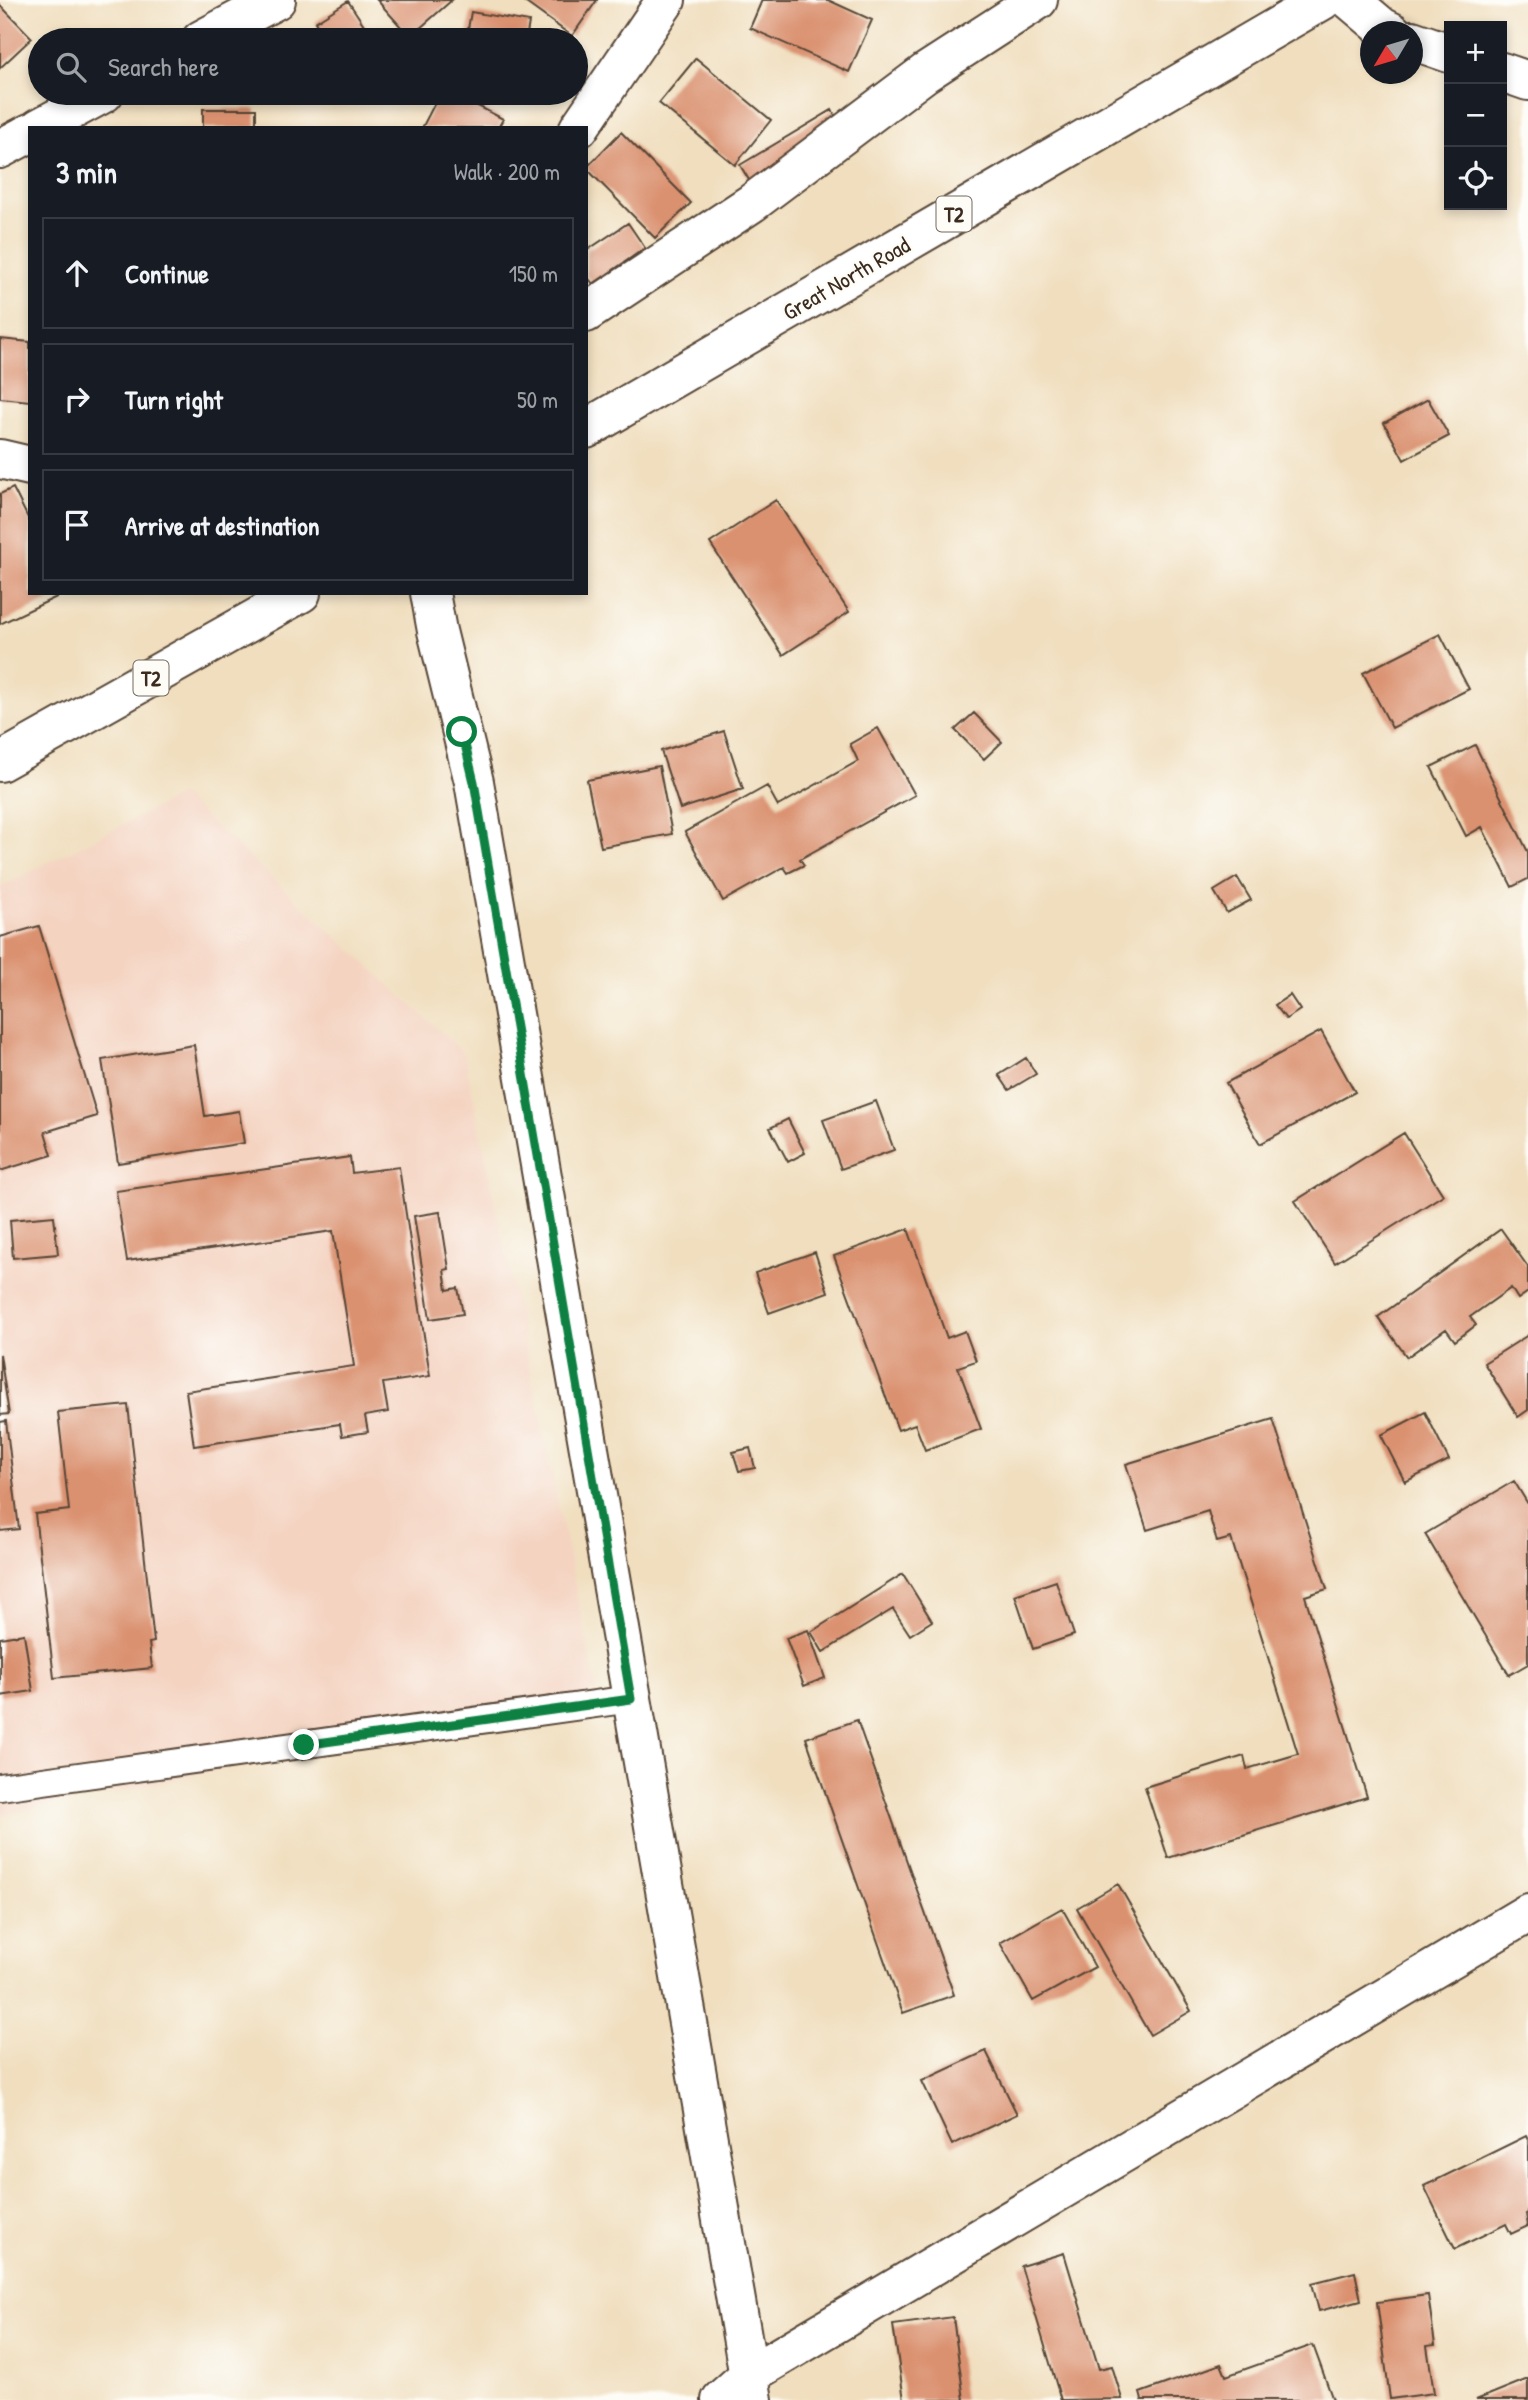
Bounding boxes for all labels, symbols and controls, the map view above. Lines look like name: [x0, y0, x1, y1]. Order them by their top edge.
north arrow: [1360, 21, 1423, 84]
map controls: [1444, 21, 1507, 210]
button: +: [1444, 21, 1507, 84]
search box: [28, 28, 588, 105]
icon: search: [52, 48, 90, 86]
text: Search here: [108, 49, 219, 84]
button: −: [1444, 84, 1507, 147]
button: locate: [1444, 147, 1507, 210]
text: 3 min: [56, 152, 117, 192]
text: Walk · 200 m: [454, 156, 560, 187]
road number: T2: [936, 196, 972, 232]
street label: Great North Road: [777, 229, 915, 327]
icon: ahead: [58, 254, 96, 292]
text: Continue: [125, 256, 209, 291]
text: 150 m: [509, 258, 558, 289]
icon: right: [58, 380, 96, 418]
text: Turn right: [125, 382, 223, 417]
text: 50 m: [517, 384, 558, 415]
icon: arrive: [58, 506, 96, 544]
text: Arrive at destination: [125, 508, 320, 543]
road number: T2: [134, 660, 168, 696]
route start: [446, 716, 477, 747]
route end: [288, 1729, 319, 1760]

